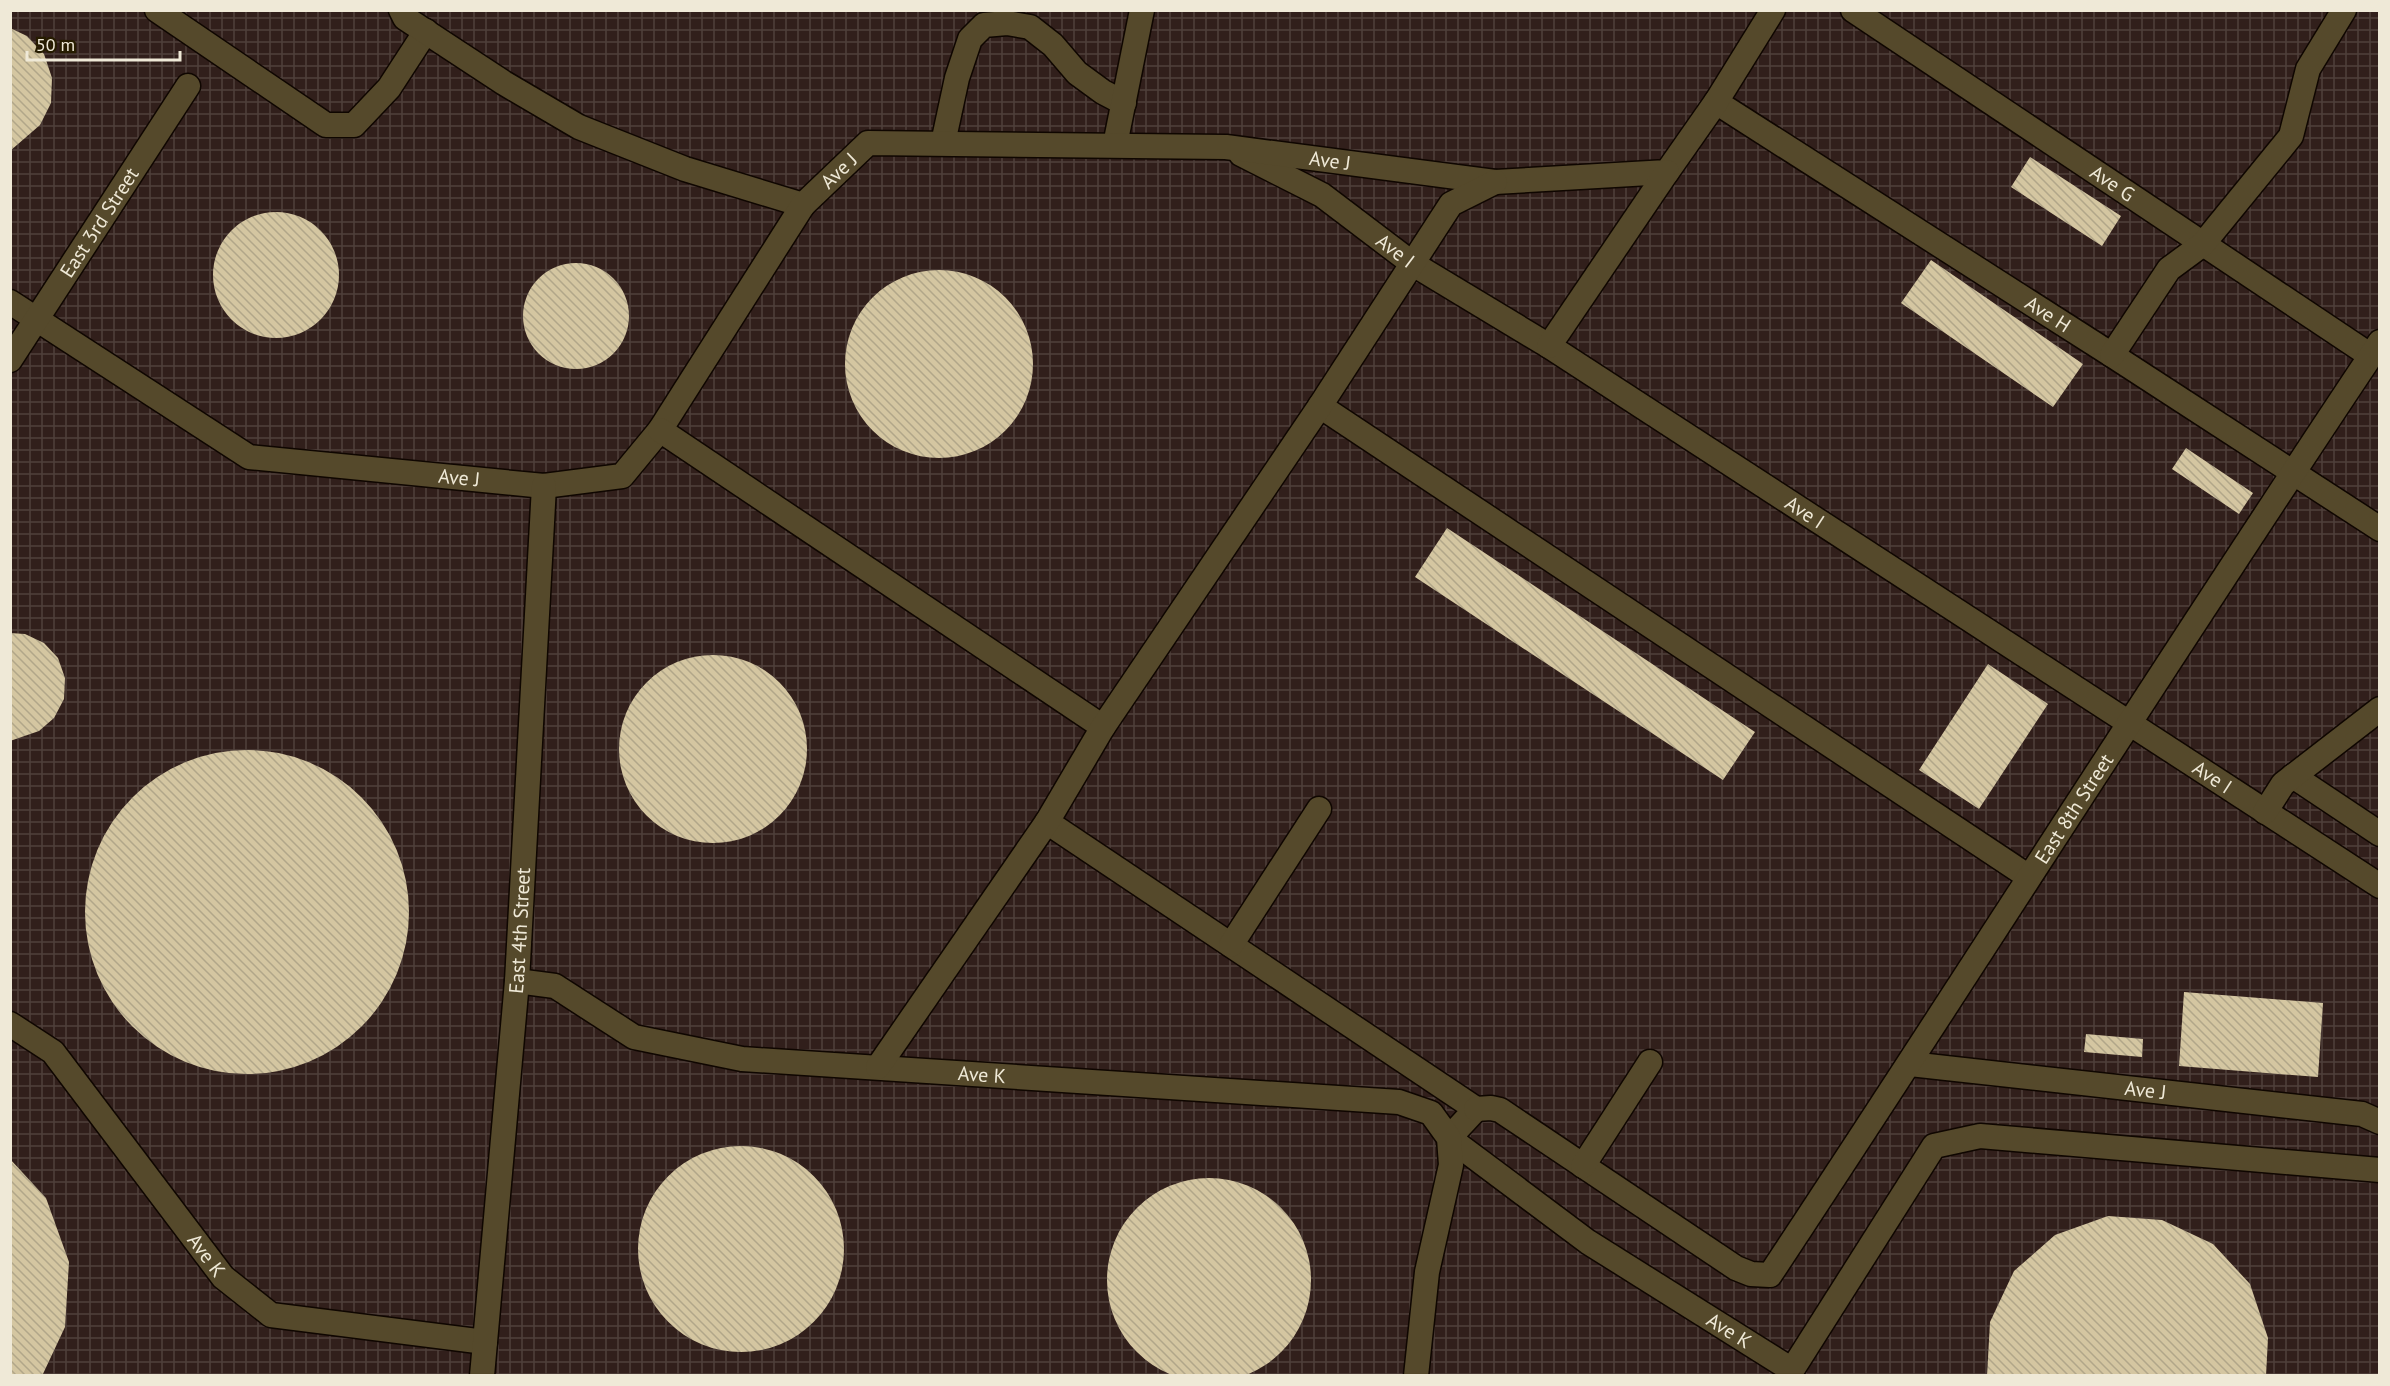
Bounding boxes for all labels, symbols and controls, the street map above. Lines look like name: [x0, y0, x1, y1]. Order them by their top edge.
scale bar: [27, 24, 180, 62]
text: 50 m: [36, 33, 75, 56]
street label: Ave J: [1308, 145, 1352, 176]
street label: Ave J: [815, 147, 863, 194]
street label: Ave G: [2085, 159, 2140, 207]
street label: East 3rd Street: [54, 162, 145, 282]
street label: Ave I: [1371, 228, 1420, 274]
street label: Ave H: [2020, 290, 2076, 338]
street label: Ave J: [437, 463, 481, 493]
street label: Ave I: [1780, 490, 1830, 535]
street label: East 8th Street: [2029, 748, 2119, 869]
street label: Ave I: [2188, 755, 2237, 799]
street label: East 4th Street: [503, 867, 536, 995]
street label: Ave K: [957, 1060, 1007, 1089]
street label: Ave J: [2123, 1075, 2168, 1105]
street label: Ave K: [182, 1228, 231, 1282]
street label: Ave K: [1702, 1307, 1756, 1354]

